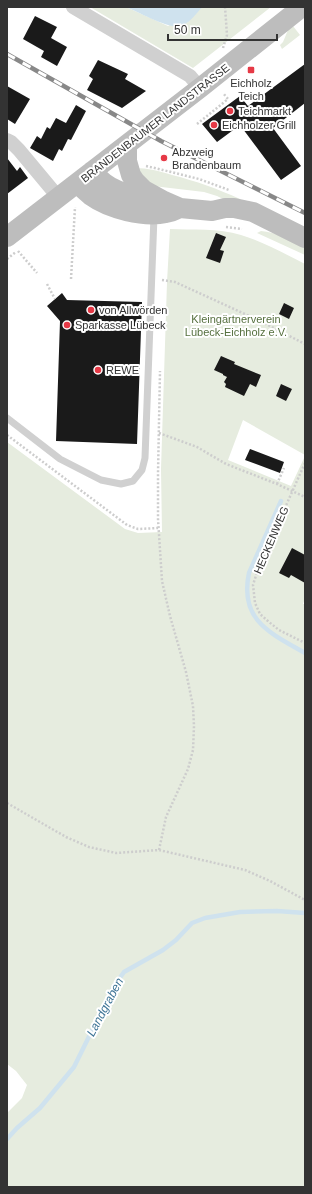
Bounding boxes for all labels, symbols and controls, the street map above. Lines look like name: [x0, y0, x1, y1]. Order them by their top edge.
scale bar: [168, 16, 277, 42]
text: 50 m: [174, 23, 201, 37]
street label: BRANDENBAUMER LANDSTRASSE: [79, 61, 231, 185]
marker: Eichholz Teich: [246, 65, 256, 75]
place label: Eichholz Teich: [230, 77, 272, 102]
place label: Teichmarkt: [238, 105, 291, 117]
marker: Teichmarkt: [225, 106, 235, 116]
place label: Eichholzer Grill: [222, 119, 296, 131]
marker: Eichholzer Grill: [209, 120, 219, 130]
place label: Abzweig Brandenbaum: [172, 146, 241, 171]
marker: Abzweig Brandenbaum: [159, 153, 169, 163]
place label: von Allwörden: [99, 304, 168, 316]
marker: von Allwörden: [86, 305, 96, 315]
park label: Kleingärtnerverein Lübeck-Eichholz e.V.: [185, 313, 287, 338]
place label: Sparkasse Lübeck: [75, 319, 166, 331]
marker: Sparkasse Lübeck: [62, 320, 72, 330]
place label: REWE: [106, 364, 139, 376]
marker: REWE: [93, 365, 103, 375]
street label: HECKENWEG: [251, 504, 291, 576]
water label: Landgraben: [84, 975, 126, 1039]

